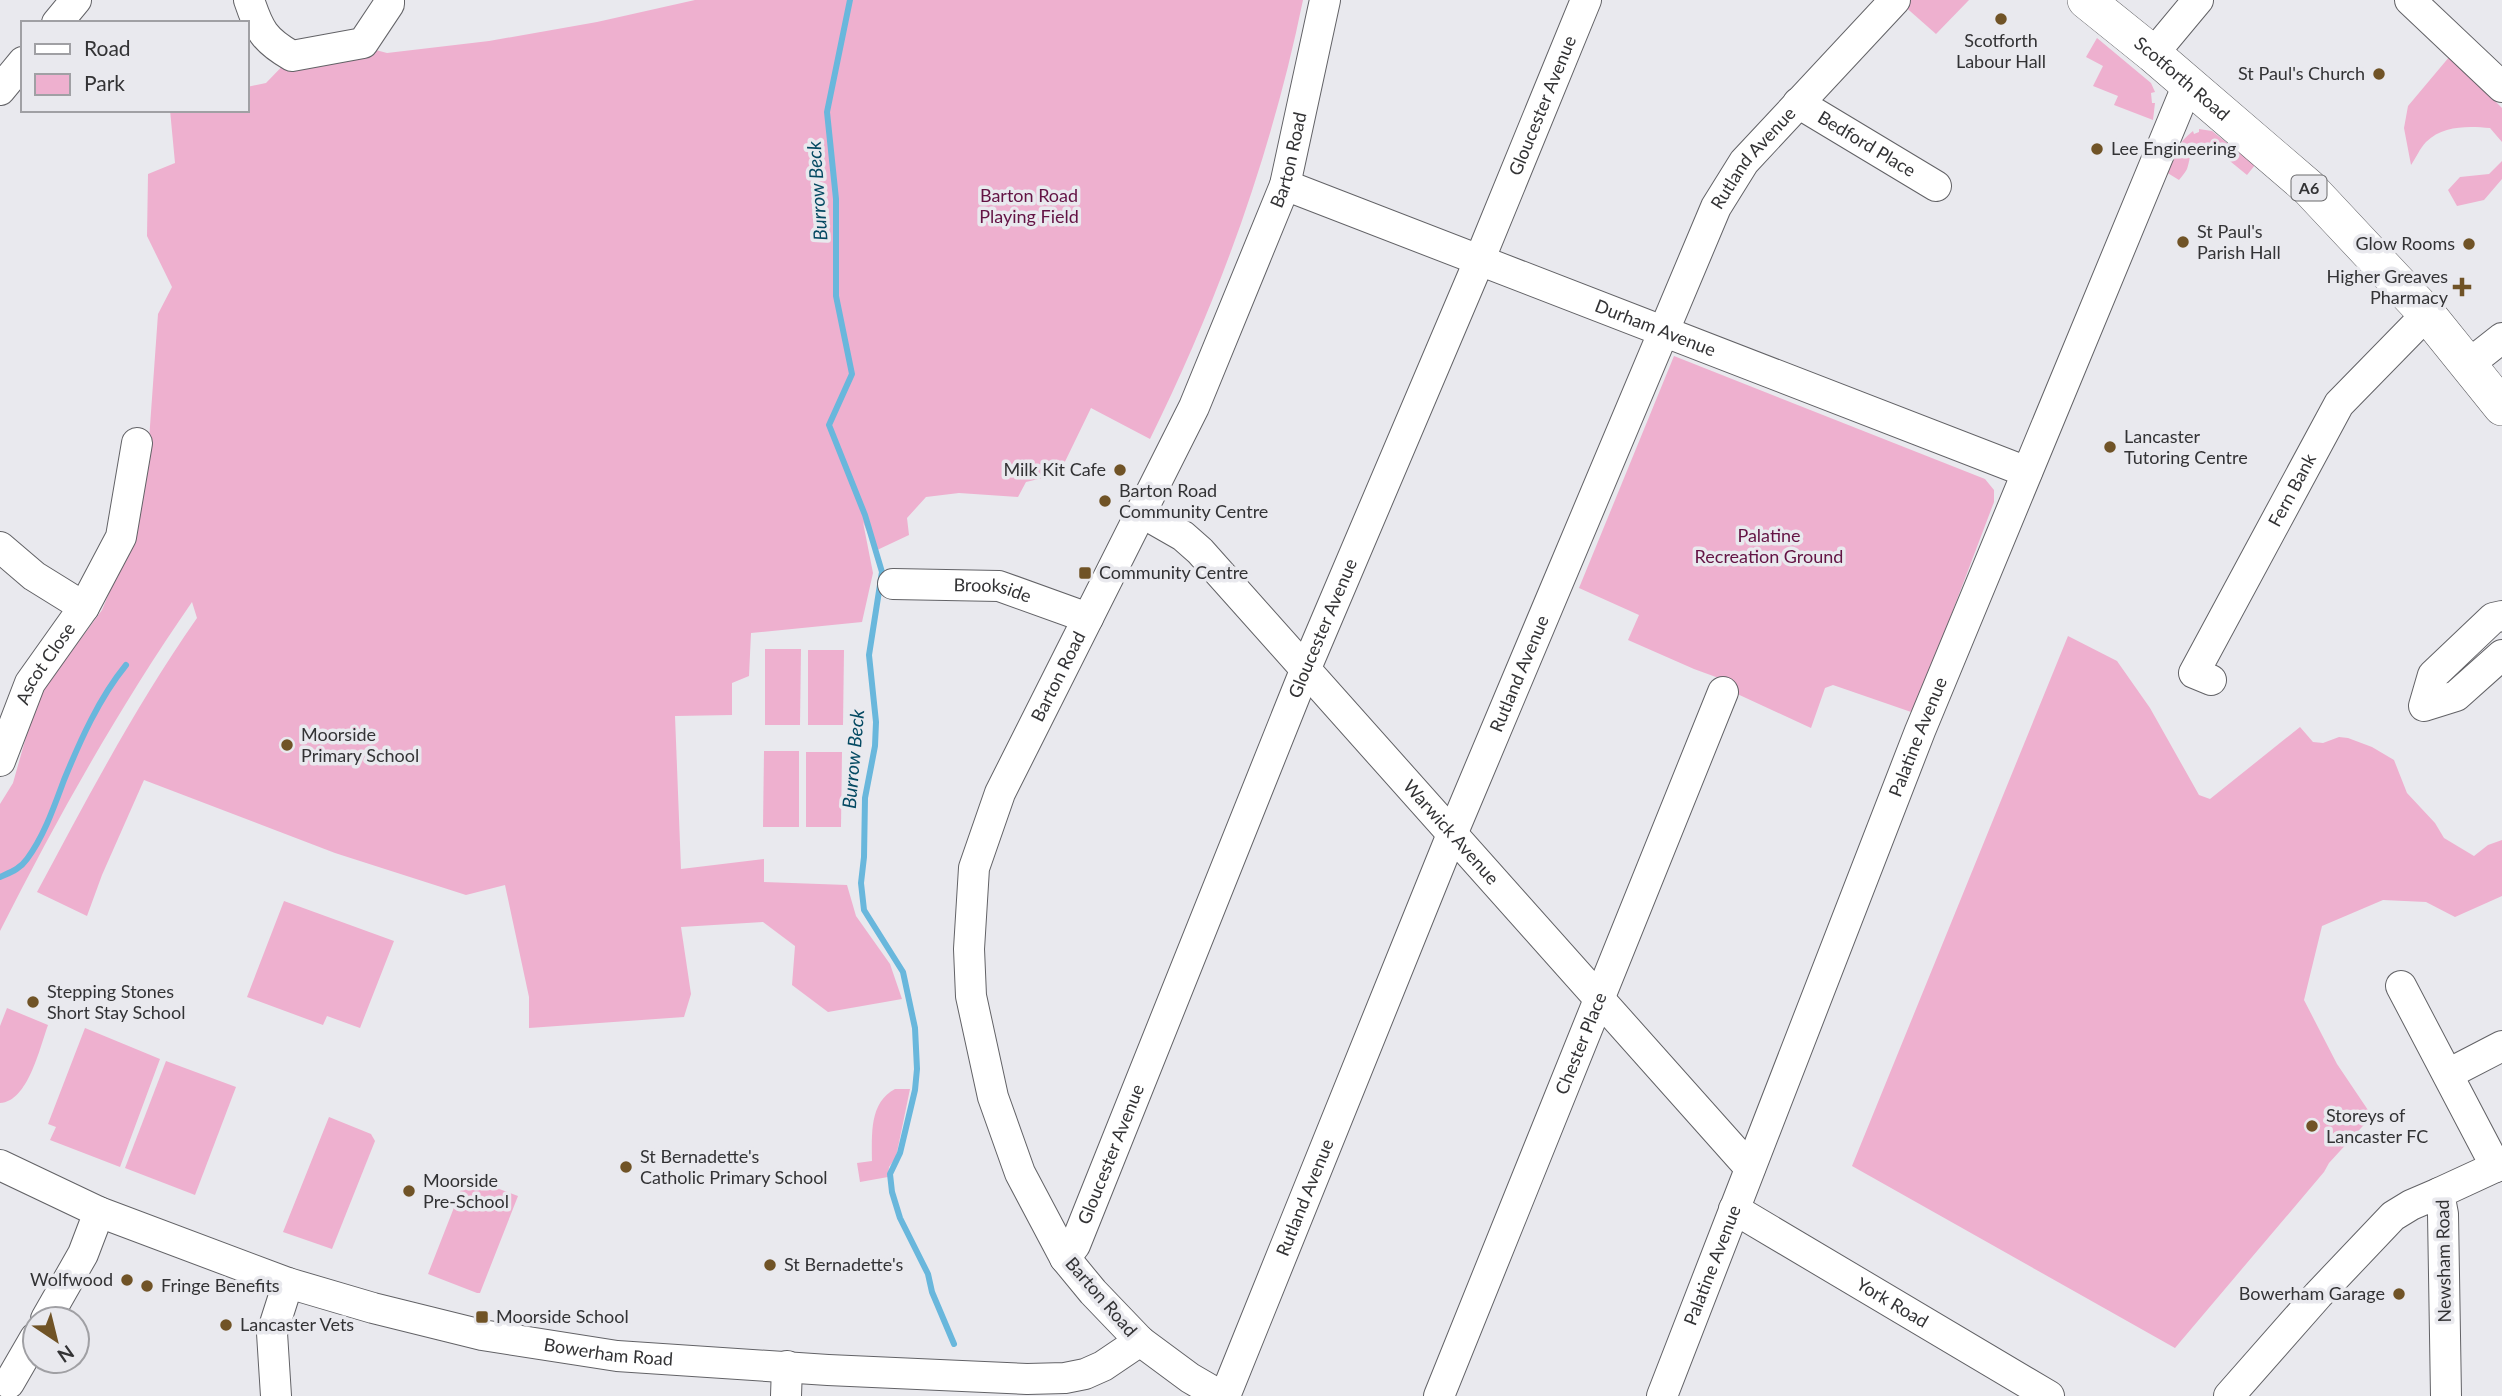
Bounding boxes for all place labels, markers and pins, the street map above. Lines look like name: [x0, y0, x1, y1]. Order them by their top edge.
marker: Scotforth Labour Hall: [1993, 11, 2009, 27]
place label: Scotforth Labour Hall: [1956, 29, 2046, 72]
place label: St Paul's Church: [2238, 62, 2365, 84]
marker: St Paul's Church: [2371, 66, 2387, 82]
place label: Lee Engineering: [2111, 137, 2236, 159]
marker: Lee Engineering: [2089, 141, 2105, 157]
place label: St Paul's Parish Hall: [2197, 220, 2281, 263]
place label: Glow Rooms: [2356, 232, 2455, 254]
marker: St Paul's Parish Hall: [2175, 234, 2191, 250]
marker: Glow Rooms: [2461, 236, 2477, 252]
place label: Higher Greaves Pharmacy: [2327, 265, 2449, 308]
marker: Higher Greaves Pharmacy: [2454, 279, 2470, 295]
place label: Lancaster Tutoring Centre: [2124, 425, 2248, 468]
marker: Lancaster Tutoring Centre: [2102, 439, 2118, 455]
place label: Milk Kit Cafe: [1003, 458, 1106, 480]
marker: Milk Kit Cafe: [1112, 462, 1128, 478]
place label: Barton Road Community Centre: [1119, 479, 1268, 522]
marker: Barton Road Community Centre: [1097, 493, 1113, 509]
place label: Community Centre: [1099, 561, 1248, 583]
marker: Community Centre: [1077, 565, 1093, 581]
place label: Moorside Primary School: [301, 723, 419, 766]
marker: Moorside Primary School: [279, 737, 295, 753]
place label: Stepping Stones Short Stay School: [47, 980, 185, 1023]
marker: Stepping Stones Short Stay School: [25, 994, 41, 1010]
place label: Storeys of Lancaster FC: [2326, 1104, 2428, 1147]
marker: Storeys of Lancaster FC: [2304, 1118, 2320, 1134]
place label: St Bernadette's Catholic Primary School: [640, 1145, 828, 1188]
marker: St Bernadette's Catholic Primary School: [618, 1159, 634, 1175]
place label: Moorside Pre-School: [423, 1169, 509, 1212]
marker: Moorside Pre-School: [401, 1183, 417, 1199]
place label: St Bernadette's: [784, 1253, 903, 1275]
marker: St Bernadette's: [762, 1257, 778, 1273]
place label: Wolfwood: [30, 1268, 113, 1290]
marker: Wolfwood: [119, 1272, 135, 1288]
place label: Fringe Benefits: [161, 1274, 280, 1296]
marker: Fringe Benefits: [139, 1278, 155, 1294]
place label: Bowerham Garage: [2239, 1282, 2385, 1304]
marker: Bowerham Garage: [2391, 1286, 2407, 1302]
place label: Moorside School: [496, 1305, 629, 1327]
marker: Moorside School: [474, 1309, 490, 1325]
place label: Lancaster Vets: [240, 1313, 354, 1335]
marker: Lancaster Vets: [218, 1317, 234, 1333]

